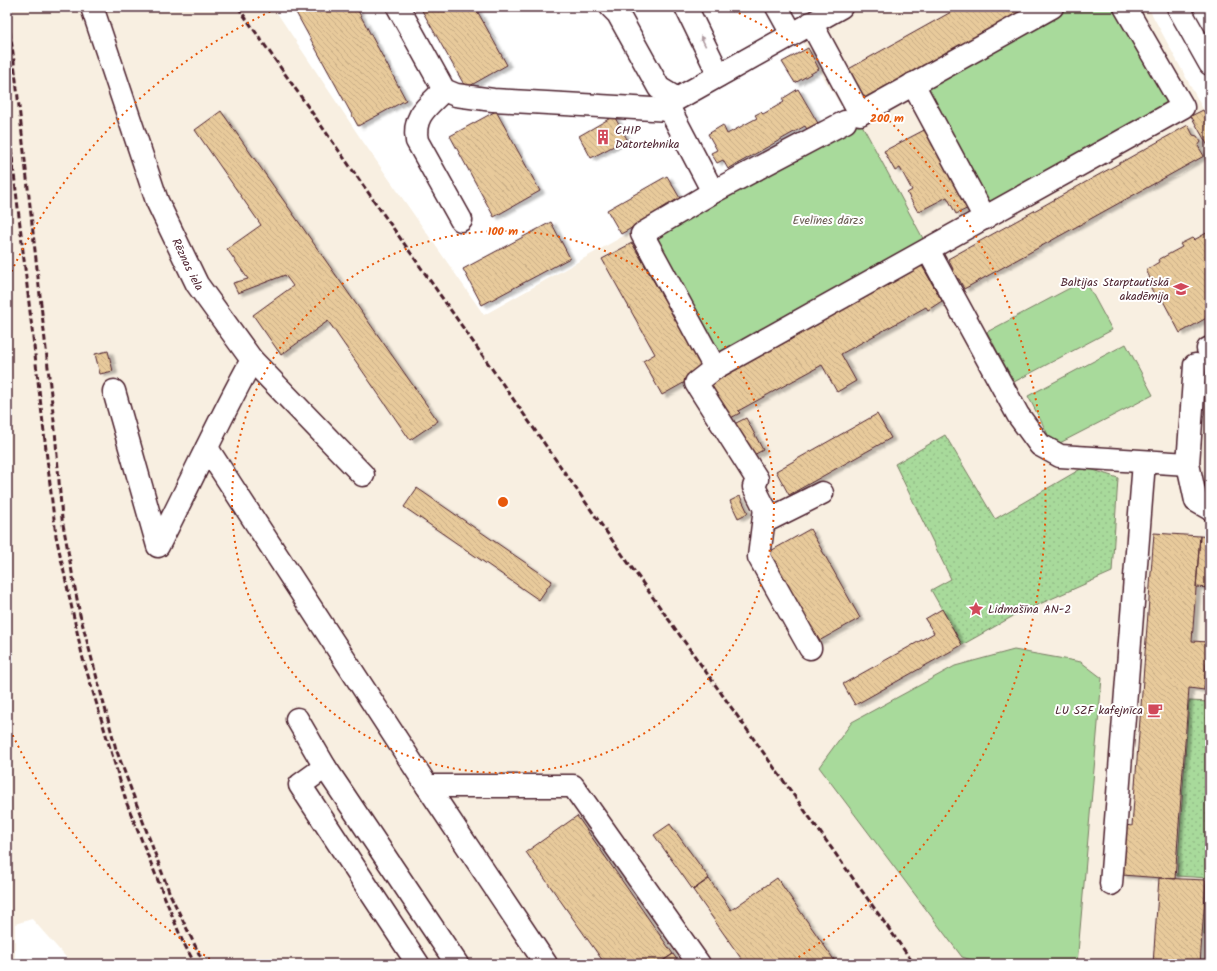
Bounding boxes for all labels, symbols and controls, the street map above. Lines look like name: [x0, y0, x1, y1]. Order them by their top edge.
one-way arrow: [699, 35, 706, 47]
text: 200 m: [870, 109, 904, 128]
place label: CHIP Datortehnika: [615, 121, 680, 154]
building icon: CHIP Datortehnika: [594, 128, 612, 146]
park label: Evelīnes dārzs: [792, 211, 864, 230]
text: 100 m: [488, 222, 518, 241]
street label: Rēznas iela: [167, 235, 209, 295]
place label: Baltijas Starptautiskā akadēmija: [1060, 273, 1170, 306]
school or university icon: Baltijas Starptautiskā akadēmija: [1172, 280, 1190, 298]
centre of rings: [496, 495, 510, 509]
place icon: Lidmašīna AN-2: [967, 600, 985, 618]
place label: Lidmašīna AN-2: [988, 600, 1071, 619]
place label: LU SZF kafejnīca: [1055, 701, 1143, 720]
cafe icon: LU SZF kafejnīca: [1146, 701, 1164, 719]

